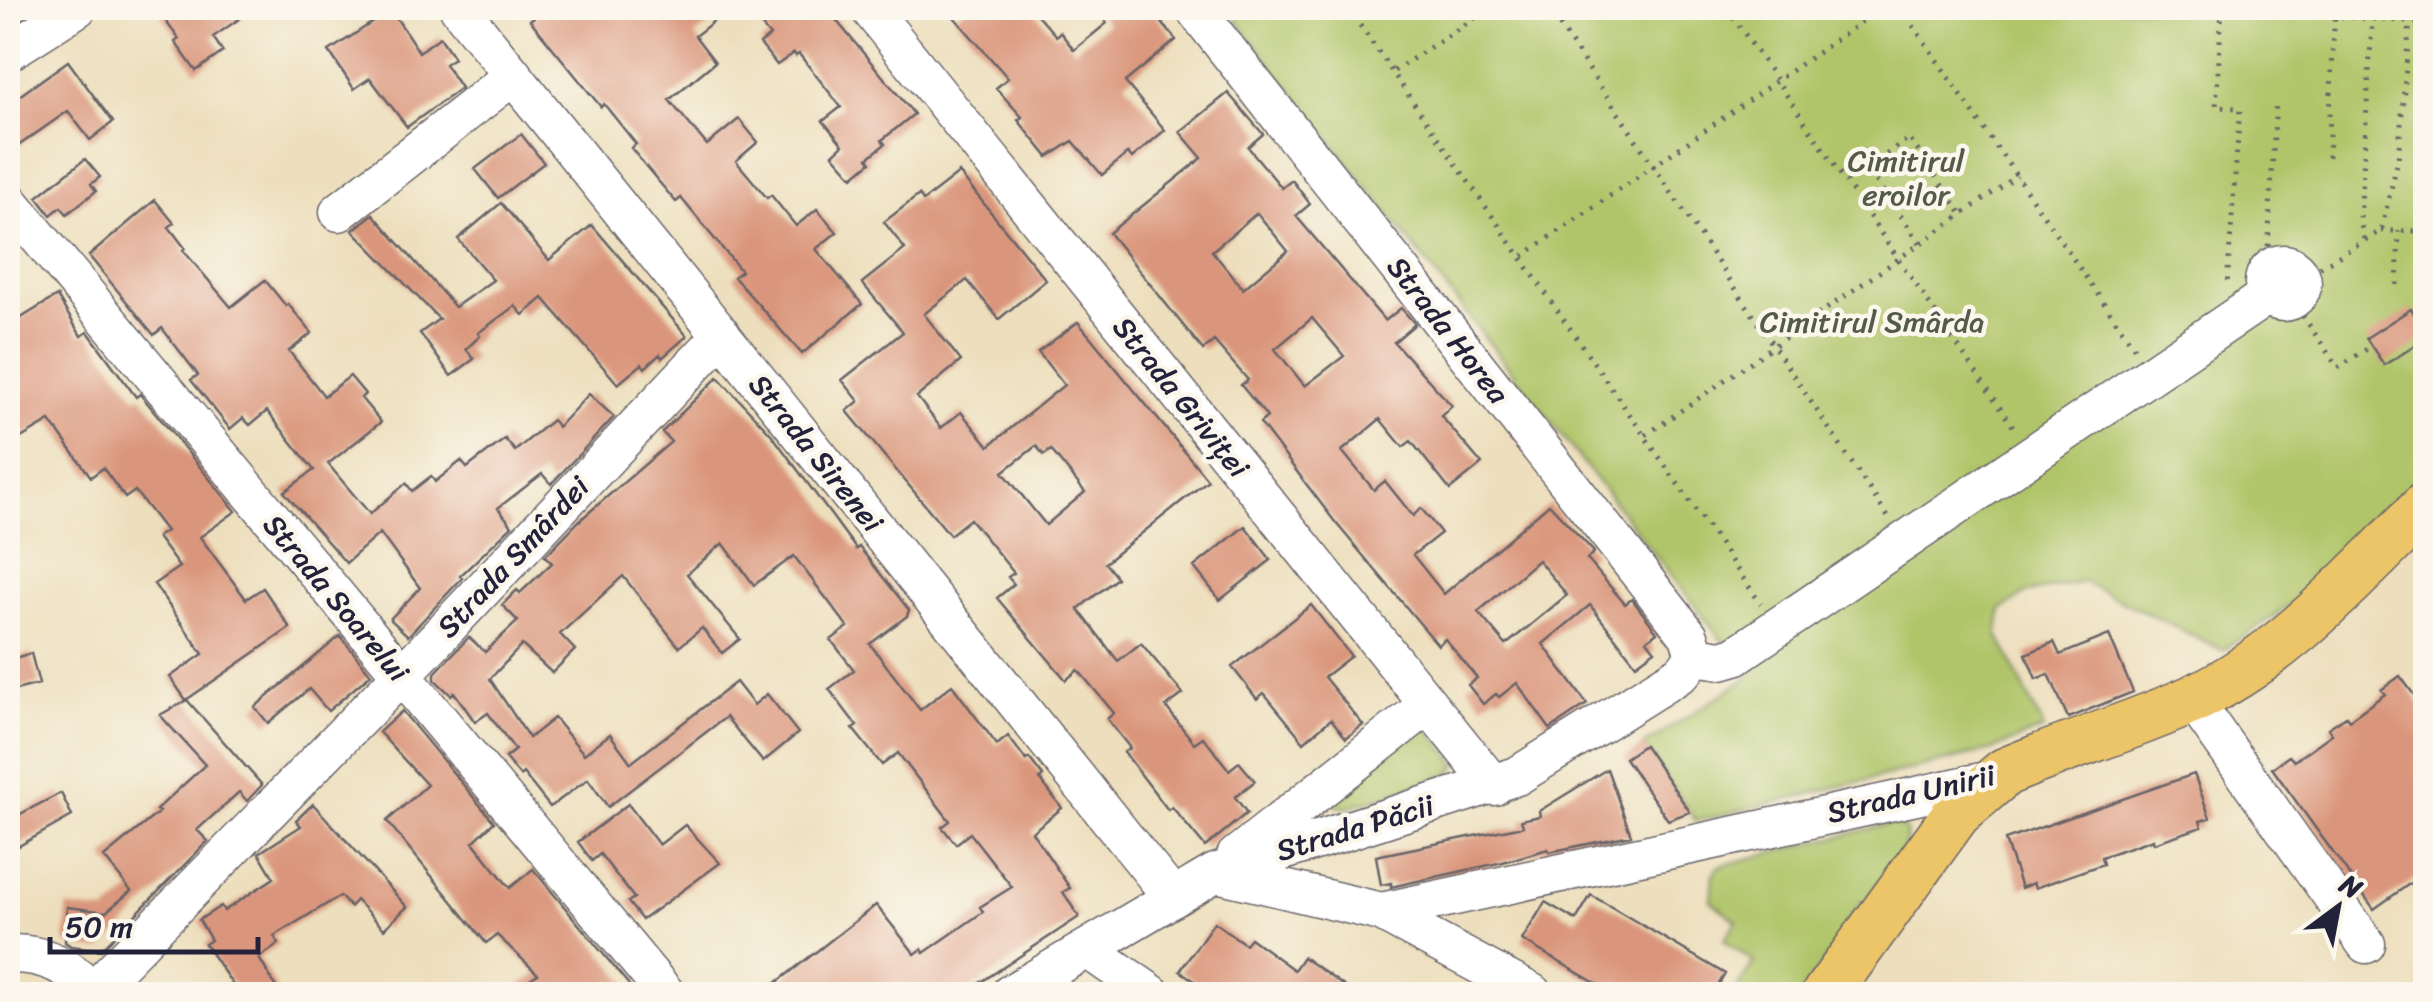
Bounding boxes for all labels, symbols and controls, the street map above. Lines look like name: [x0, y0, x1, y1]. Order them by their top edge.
park label: Cimitirul eroilor: [1848, 134, 1966, 222]
street label: Strada Horea: [1372, 244, 1524, 417]
park label: Cimitirul Smârda: [1760, 295, 1984, 349]
street label: Strada Griviței: [1098, 304, 1264, 491]
street label: Strada Sirenei: [734, 361, 898, 545]
street label: Strada Smârdei: [423, 462, 604, 651]
street label: Strada Soarelui: [249, 501, 424, 696]
street label: Strada Unirii: [1822, 748, 2002, 840]
street label: Strada Păcii: [1269, 778, 1442, 878]
north arrow: [2288, 857, 2388, 957]
text: N: [2329, 860, 2373, 912]
scale bar: [50, 892, 258, 954]
text: 50 m: [65, 900, 133, 954]

